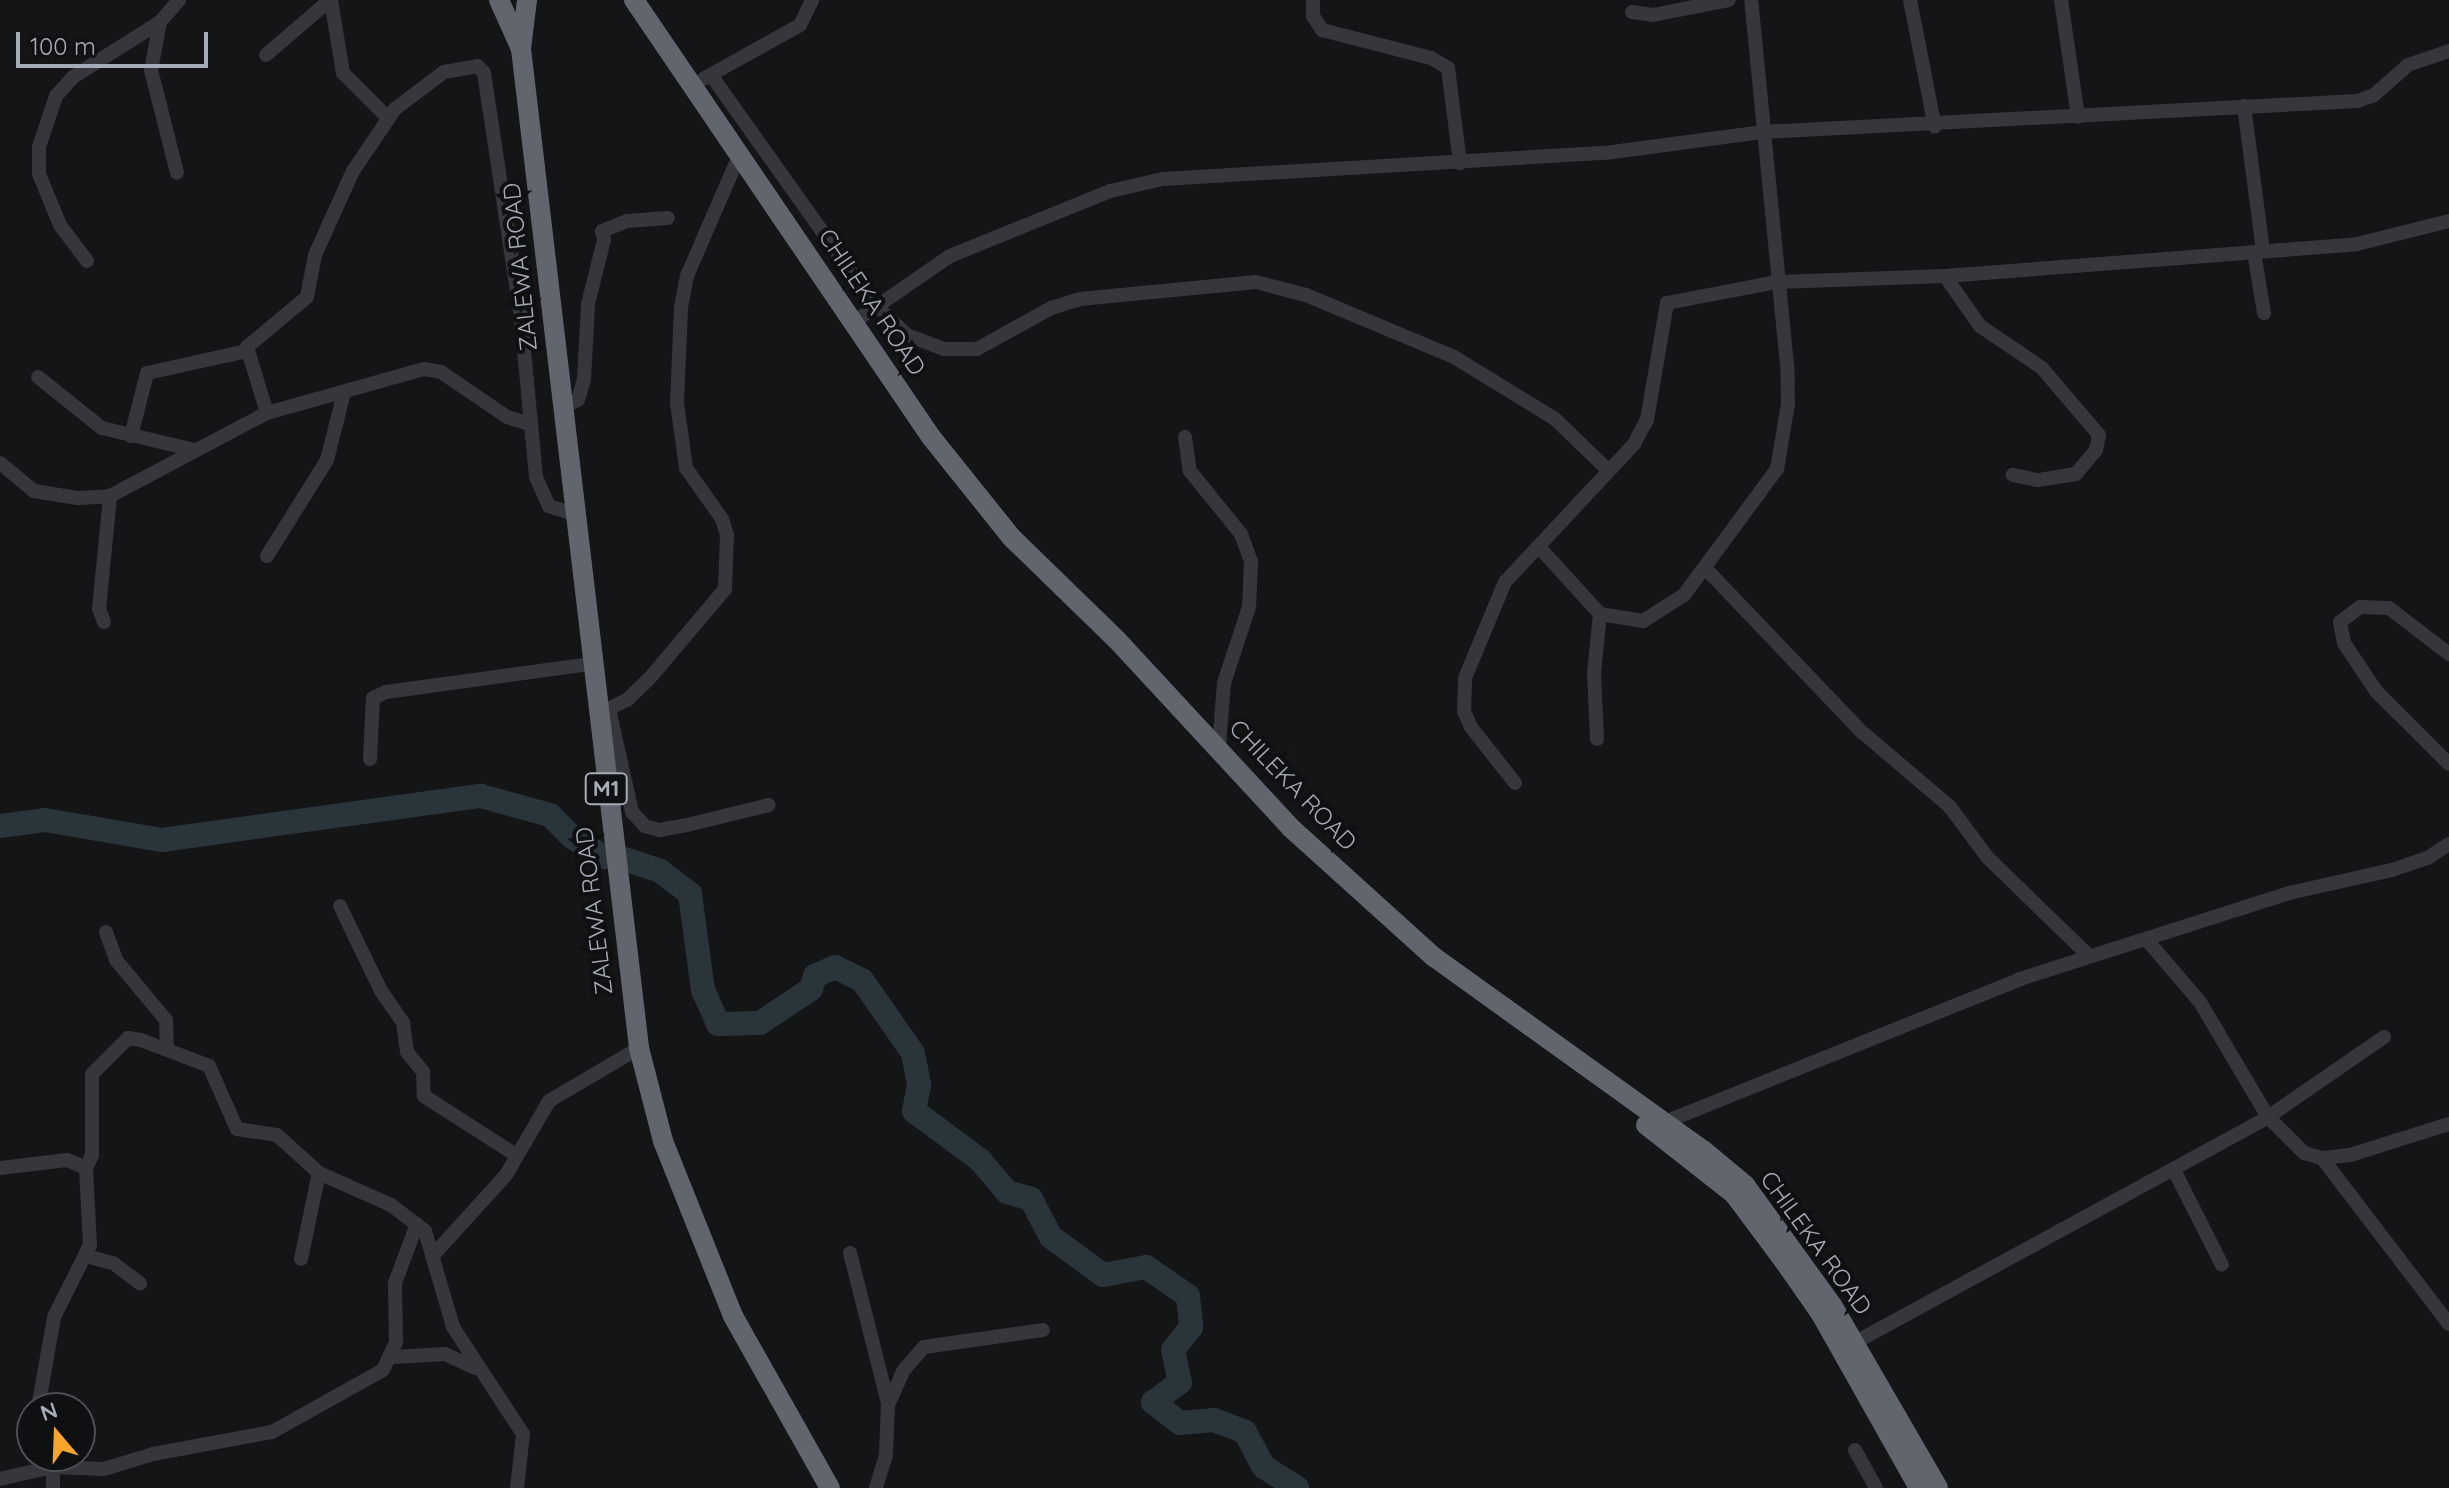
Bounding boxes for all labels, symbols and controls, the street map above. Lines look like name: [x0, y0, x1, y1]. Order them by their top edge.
scale bar: [20, 16, 212, 66]
text: 100 m: [30, 31, 96, 61]
street label: ZALEWA ROAD: [497, 181, 543, 353]
street label: CHILEKA ROAD: [812, 223, 932, 381]
street label: CHILEKA ROAD: [1223, 714, 1363, 856]
road number: M1: [584, 771, 628, 807]
street label: ZALEWA ROAD: [569, 825, 619, 997]
street label: CHILEKA ROAD: [1754, 1166, 1878, 1320]
north arrow: [16, 1392, 96, 1472]
text: N: [37, 1395, 61, 1427]

